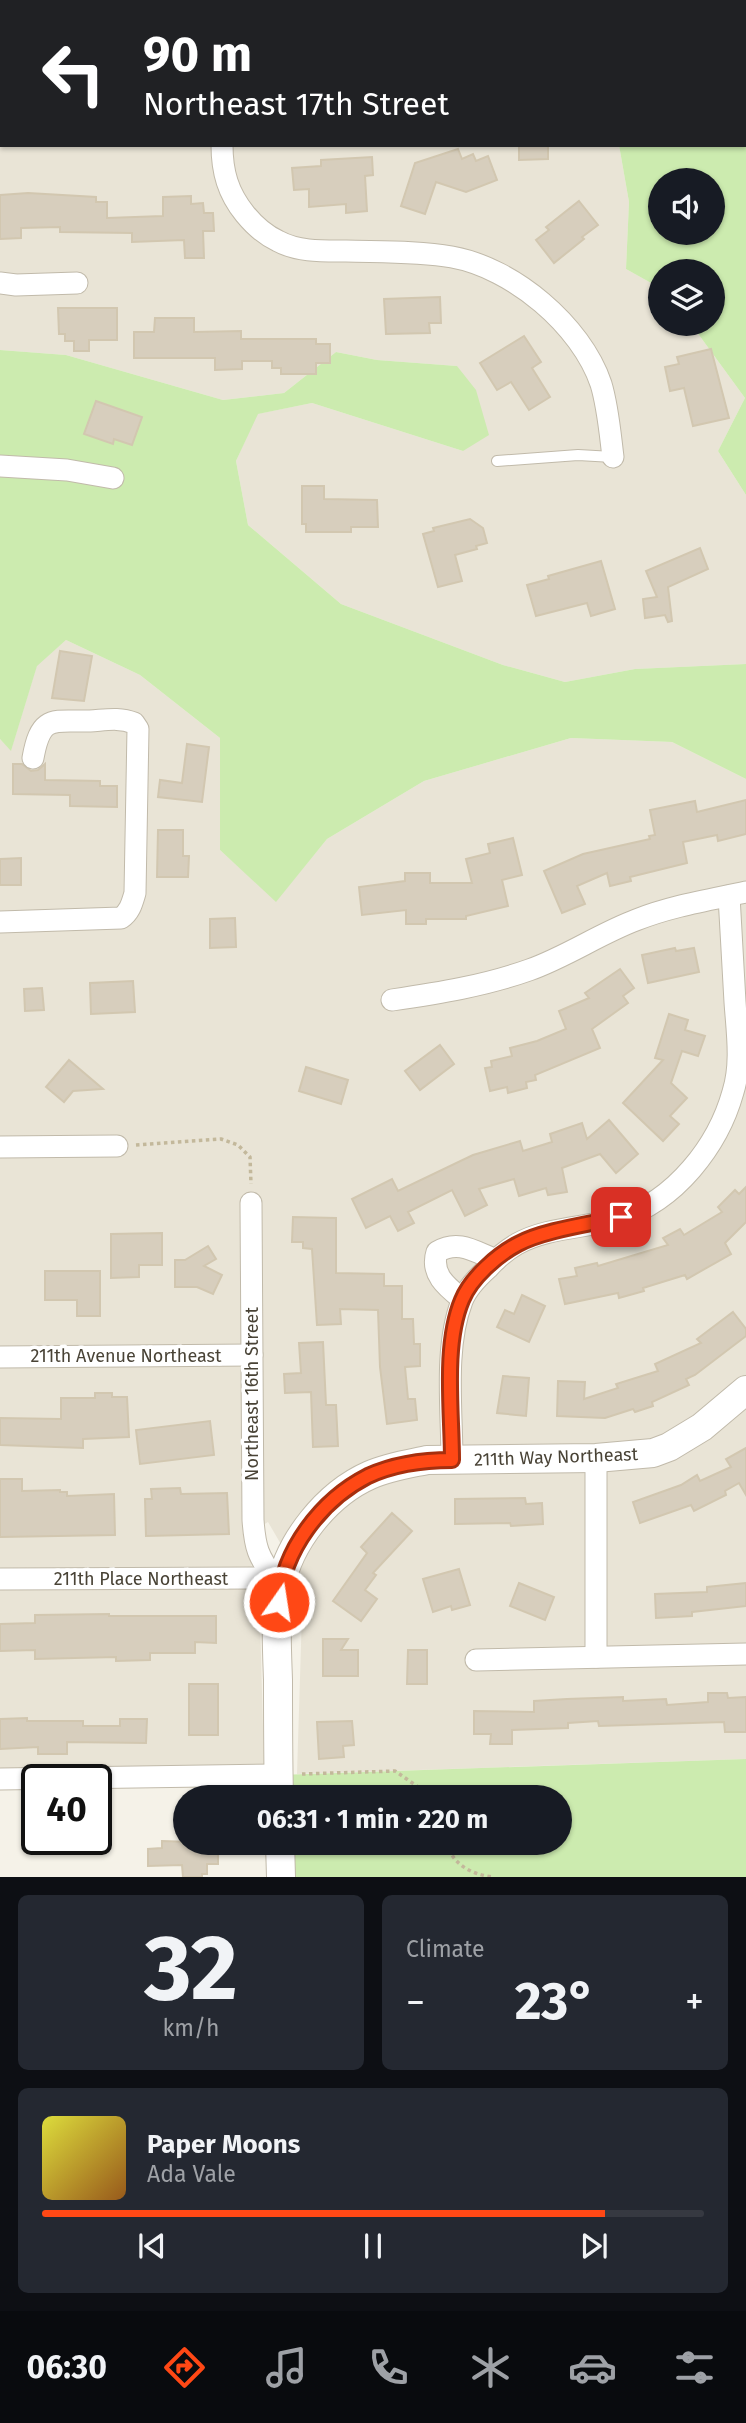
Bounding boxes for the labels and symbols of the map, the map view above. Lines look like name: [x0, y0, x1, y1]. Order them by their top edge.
pin: [591, 1187, 651, 1247]
street label: Northeast 16th Street: [241, 1307, 263, 1481]
street label: 211th Avenue Northeast: [30, 1345, 222, 1367]
street label: 211th Way Northeast: [474, 1443, 639, 1471]
position arrow: [242, 1565, 316, 1639]
street label: 211th Place Northeast: [54, 1568, 229, 1590]
speed limit sign: 40: [21, 1764, 112, 1855]

